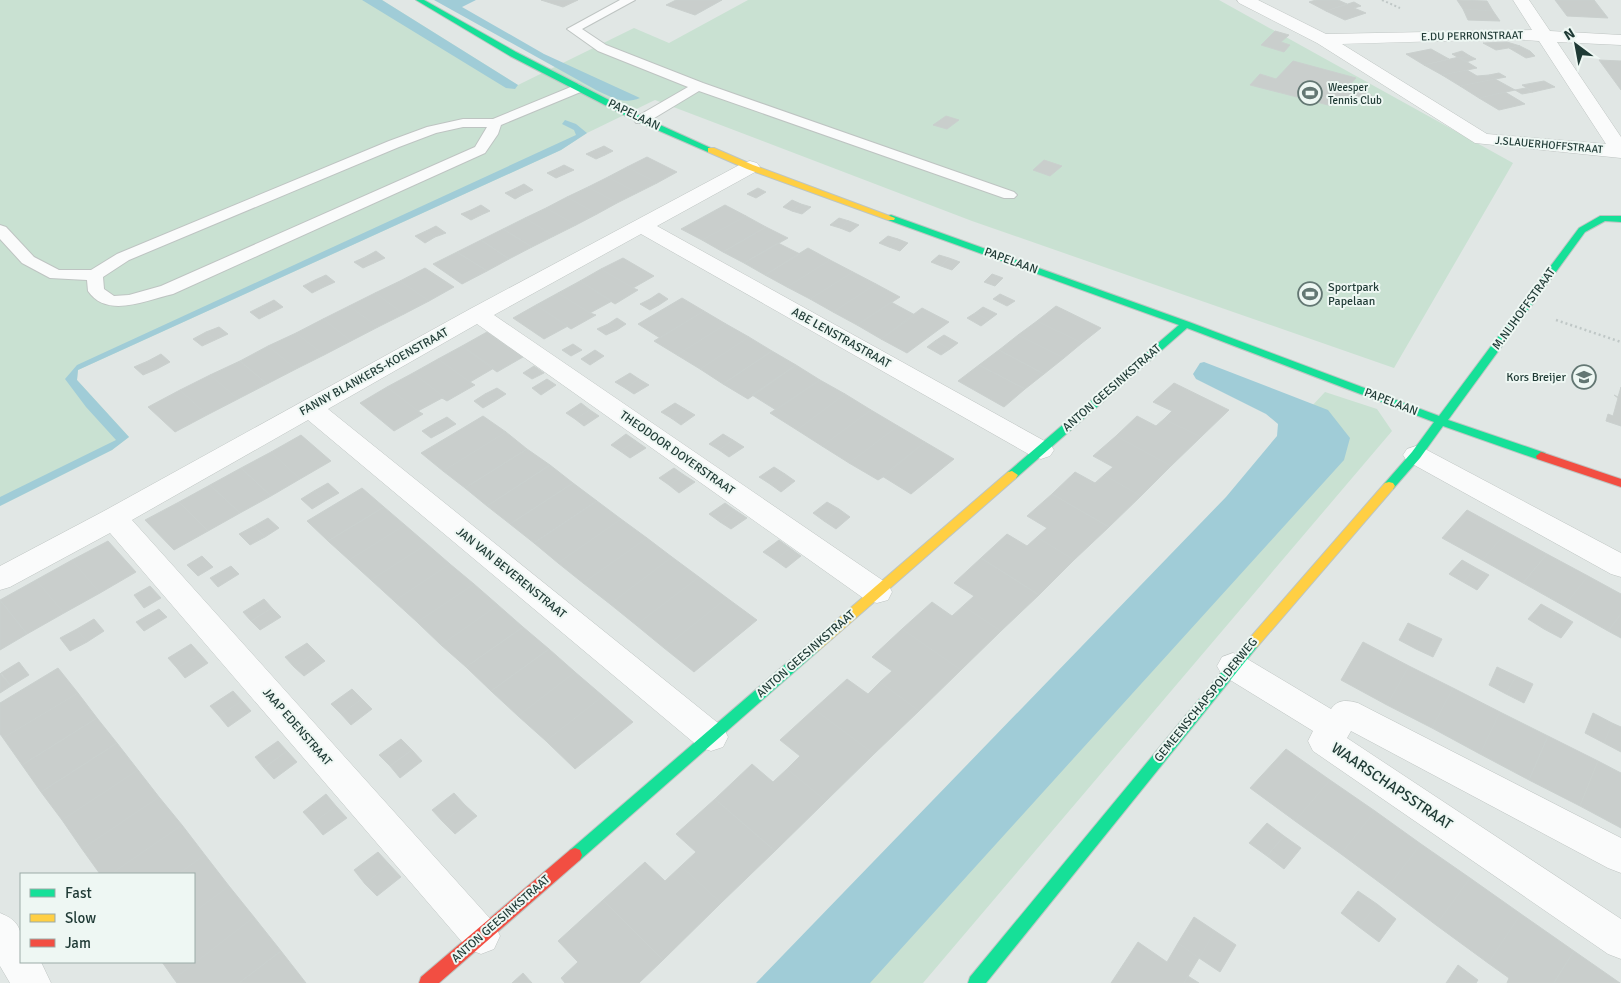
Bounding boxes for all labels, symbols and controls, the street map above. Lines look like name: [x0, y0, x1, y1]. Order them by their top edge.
north arrow: [1551, 20, 1601, 70]
text: N: [1561, 25, 1578, 44]
street label: E.DU PERRONSTRAAT: [1421, 29, 1524, 43]
sports icon: Weesper Tennis Club: [1297, 80, 1323, 106]
place label: Weesper Tennis Club: [1328, 81, 1382, 107]
street label: PAPELAAN: [606, 96, 662, 134]
street label: J.SLAUERHOFFSTRAAT: [1495, 134, 1604, 156]
street label: PAPELAAN: [982, 244, 1040, 278]
street label: M.NIJHOFFSTRAAT: [1489, 265, 1559, 353]
place label: Sportpark Papelaan: [1328, 280, 1379, 309]
sports icon: Sportpark Papelaan: [1297, 281, 1323, 307]
street label: ABE LENSTRASTRAAT: [789, 304, 893, 372]
street label: FANNY BLANKERS-KOENSTRAAT: [297, 325, 451, 419]
street label: ANTON GEESINKSTRAAT: [1060, 341, 1164, 435]
school or university icon: Kors Breijer: [1571, 364, 1597, 390]
place label: Kors Breijer: [1506, 370, 1567, 385]
street label: PAPELAAN: [1362, 385, 1420, 419]
street label: THEODOOR DOYERSTRAAT: [617, 408, 737, 498]
street label: JAN VAN BEVERENSTRAAT: [453, 524, 569, 622]
street label: ANTON GEESINKSTRAAT: [754, 607, 858, 701]
street label: GEMEENSCHAPSPOLDERWEG: [1151, 635, 1261, 765]
street label: JAAP EDENSTRAAT: [259, 685, 335, 769]
street label: WAARSCHAPSSTRAAT: [1328, 739, 1457, 834]
street label: ANTON GEESINKSTRAAT: [449, 872, 553, 966]
legend: [20, 873, 195, 963]
text: Fast: [65, 884, 92, 902]
text: Slow: [65, 909, 96, 927]
text: Jam: [65, 934, 91, 952]

